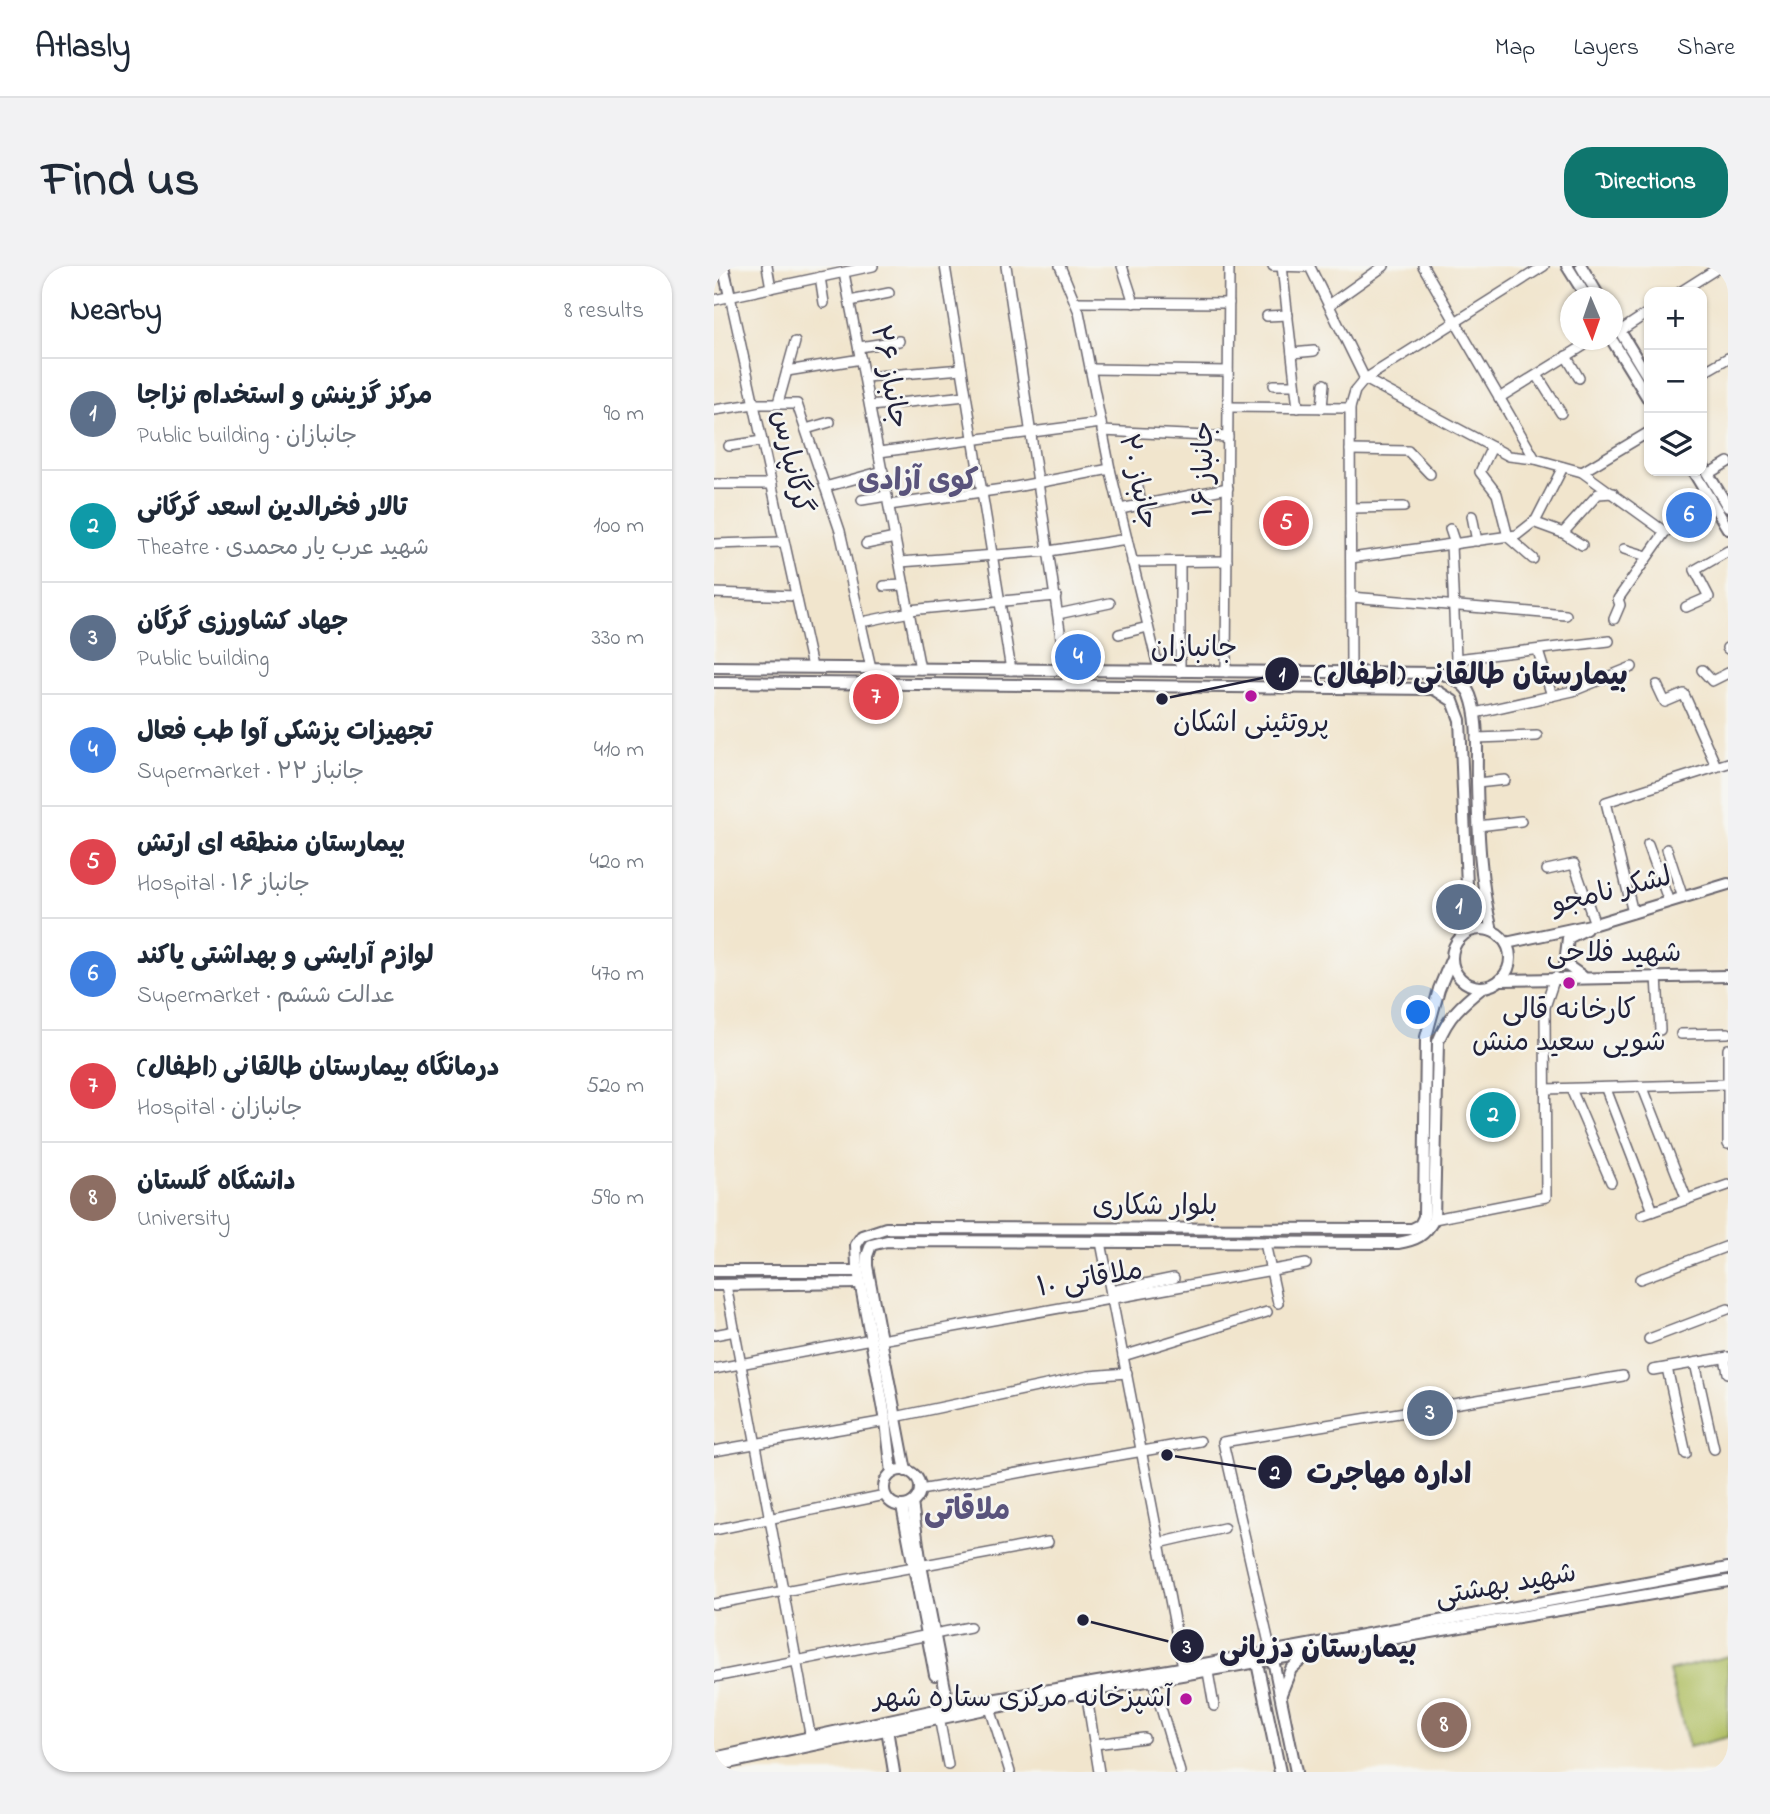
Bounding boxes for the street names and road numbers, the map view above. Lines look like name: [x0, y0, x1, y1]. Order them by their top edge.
street label: جانباز ۲۶: [858, 322, 918, 432]
street label: گرگانپارس: [759, 406, 821, 518]
street label: جانباز ۱۶: [1185, 421, 1226, 517]
street label: ۲۰ جانباز: [1106, 430, 1168, 534]
street label: جانبازان: [1151, 629, 1237, 670]
street label: لشکر نامجو: [1546, 857, 1676, 927]
street label: شهید فلاحی: [1546, 934, 1682, 975]
street label: بلوار شکاری: [1092, 1187, 1218, 1228]
street label: ۱۰ ملاقاتی: [1034, 1251, 1146, 1309]
street label: شهید بهشتی: [1432, 1553, 1580, 1619]

